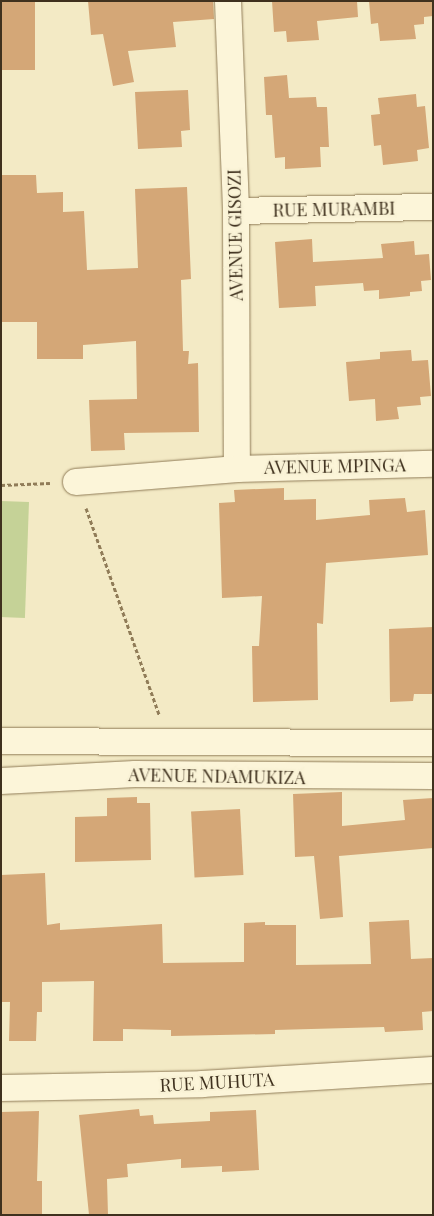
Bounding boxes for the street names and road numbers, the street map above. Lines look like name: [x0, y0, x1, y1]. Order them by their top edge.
street label: AVENUE GISOZI: [223, 169, 247, 301]
street label: RUE MURAMBI: [272, 197, 396, 221]
street label: AVENUE MPINGA: [264, 454, 406, 478]
street label: AVENUE NDAMUKIZA: [128, 764, 306, 788]
street label: RUE MUHUTA: [159, 1068, 275, 1096]

